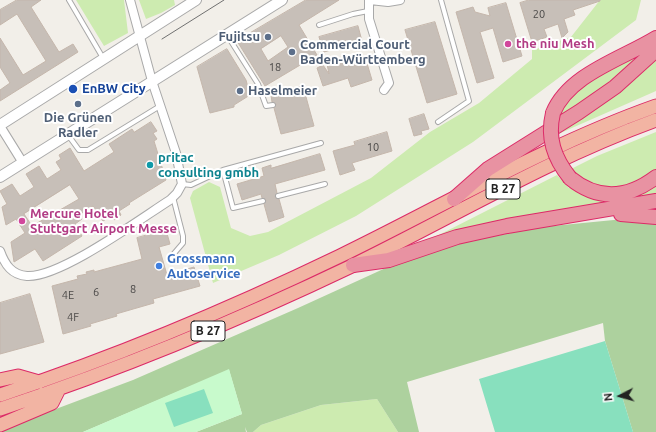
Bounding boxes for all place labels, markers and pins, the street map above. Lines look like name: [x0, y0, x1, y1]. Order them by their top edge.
place label: Fujitsu: [219, 29, 260, 45]
marker: Fujitsu: [263, 32, 273, 42]
place label: the niu Mesh: [516, 36, 594, 52]
place label: Commercial Court Baden-Württemberg: [300, 37, 426, 68]
marker: the niu Mesh: [503, 39, 513, 49]
marker: Commercial Court Baden-Württemberg: [287, 47, 297, 57]
place label: EnBW City: [82, 81, 146, 97]
marker: EnBW City: [67, 83, 79, 95]
place label: Haselmeier: [248, 83, 317, 99]
marker: Haselmeier: [235, 86, 245, 96]
marker: Die Grünen Radler: [73, 99, 83, 109]
place label: Die Grünen Radler: [44, 110, 112, 141]
place label: pritac consulting gmbh: [158, 150, 259, 181]
marker: pritac consulting gmbh: [145, 160, 155, 170]
place label: Mercure Hotel Stuttgart Airport Messe: [30, 206, 177, 237]
marker: Mercure Hotel Stuttgart Airport Messe: [17, 216, 27, 226]
place label: Grossmann Autoservice: [167, 251, 240, 282]
marker: Grossmann Autoservice: [154, 261, 164, 271]

